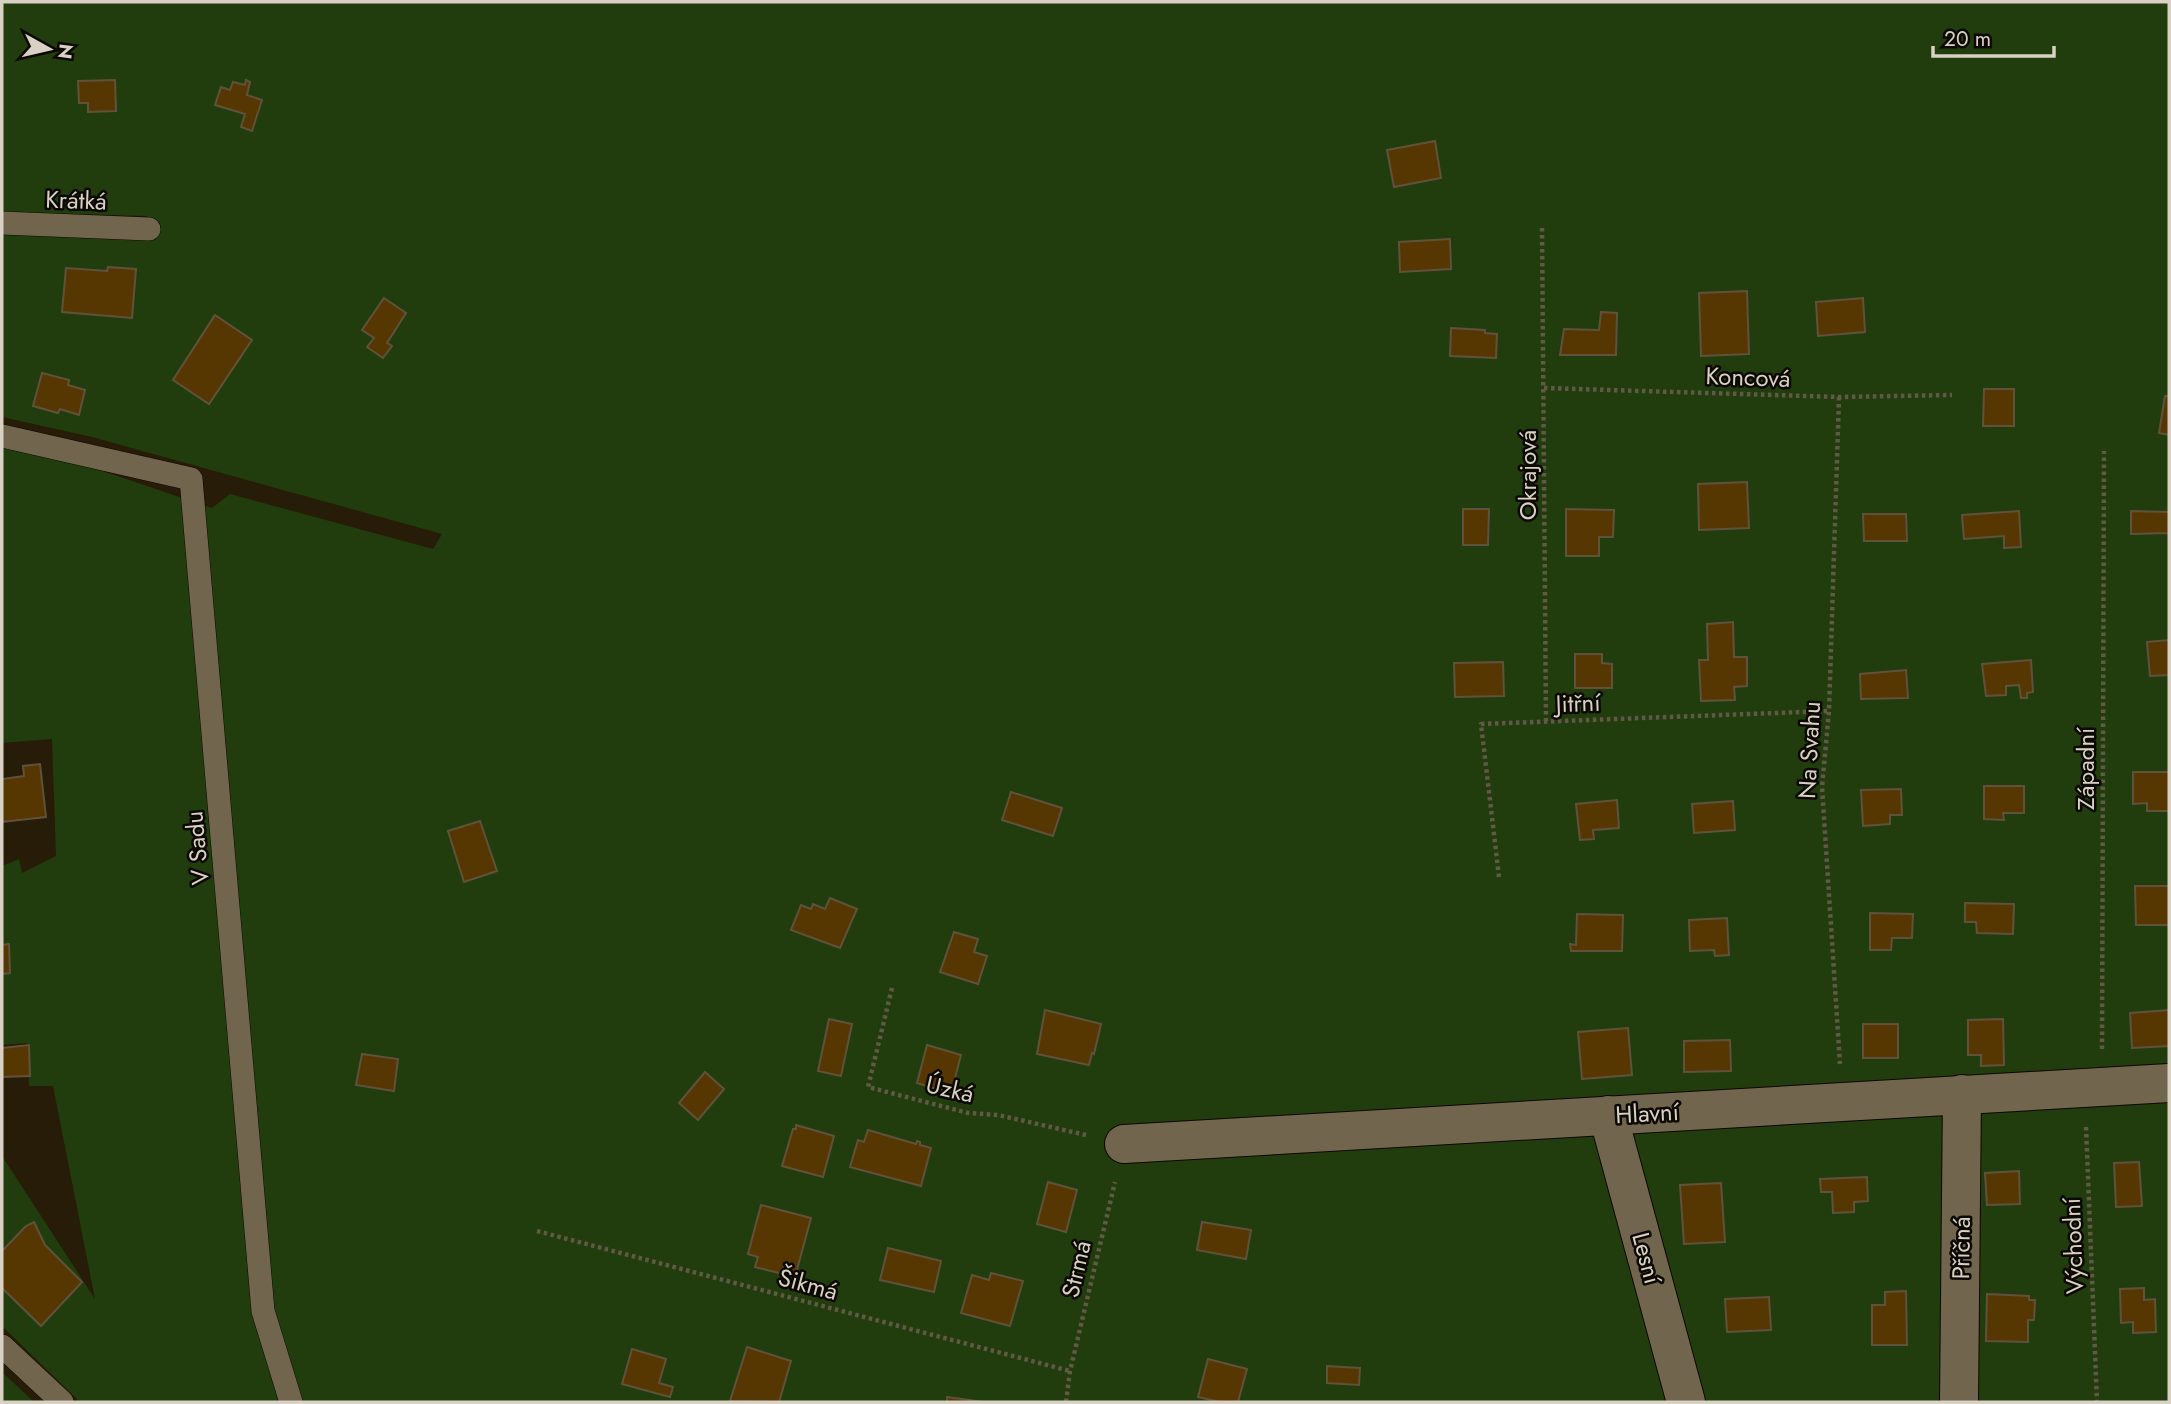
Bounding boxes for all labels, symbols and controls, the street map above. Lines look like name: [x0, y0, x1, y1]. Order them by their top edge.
north arrow: [14, 14, 84, 84]
scale bar: [1933, 14, 2054, 58]
text: 20 m: [1944, 24, 1991, 54]
text: N: [51, 42, 80, 61]
street label: Krátká: [45, 181, 107, 219]
street label: Koncová: [1705, 358, 1791, 396]
street label: Okrajová: [1510, 430, 1545, 520]
street label: Jitřní: [1552, 685, 1602, 721]
street label: Na Svahu: [1789, 700, 1829, 800]
street label: Západní: [2068, 727, 2103, 810]
street label: V Sadu: [176, 810, 218, 886]
street label: Úzká: [923, 1067, 977, 1111]
street label: Hlavní: [1614, 1094, 1680, 1132]
street label: Východní: [2054, 1197, 2092, 1295]
street label: Příčná: [1943, 1216, 1979, 1280]
street label: Lesní: [1623, 1229, 1671, 1288]
street label: Strmá: [1052, 1237, 1100, 1301]
street label: Šikmá: [774, 1259, 842, 1309]

